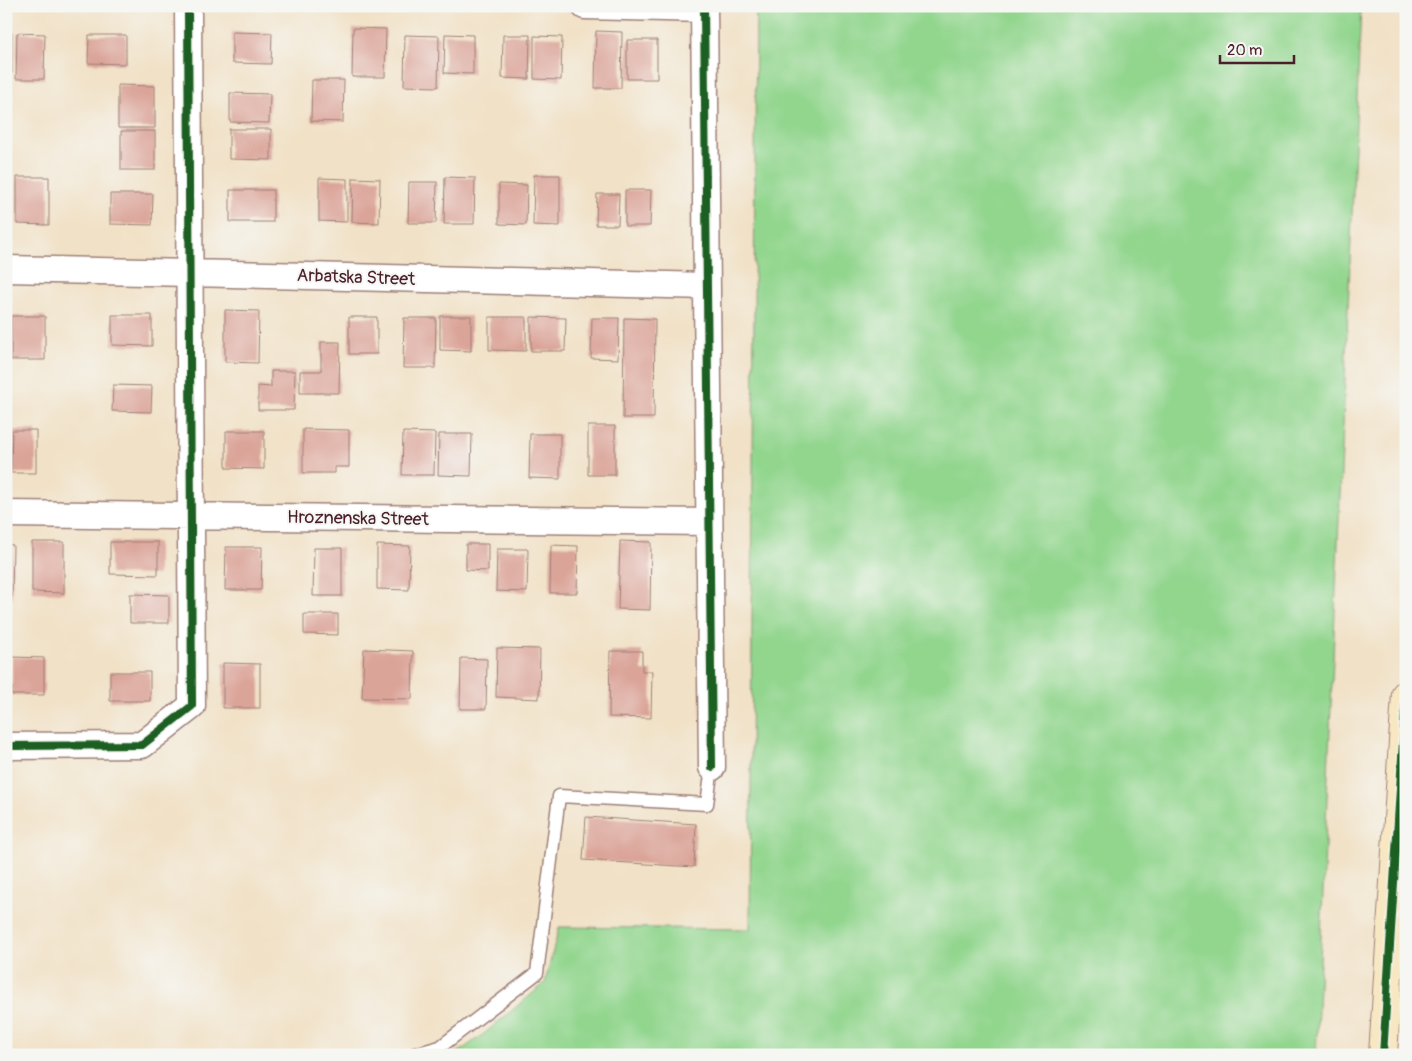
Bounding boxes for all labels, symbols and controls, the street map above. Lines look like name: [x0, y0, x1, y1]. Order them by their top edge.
scale bar: [1220, 32, 1293, 64]
text: 20 m: [1227, 41, 1262, 60]
street label: Arbatska Street: [296, 264, 416, 291]
street label: Hroznenska Street: [287, 506, 430, 531]

